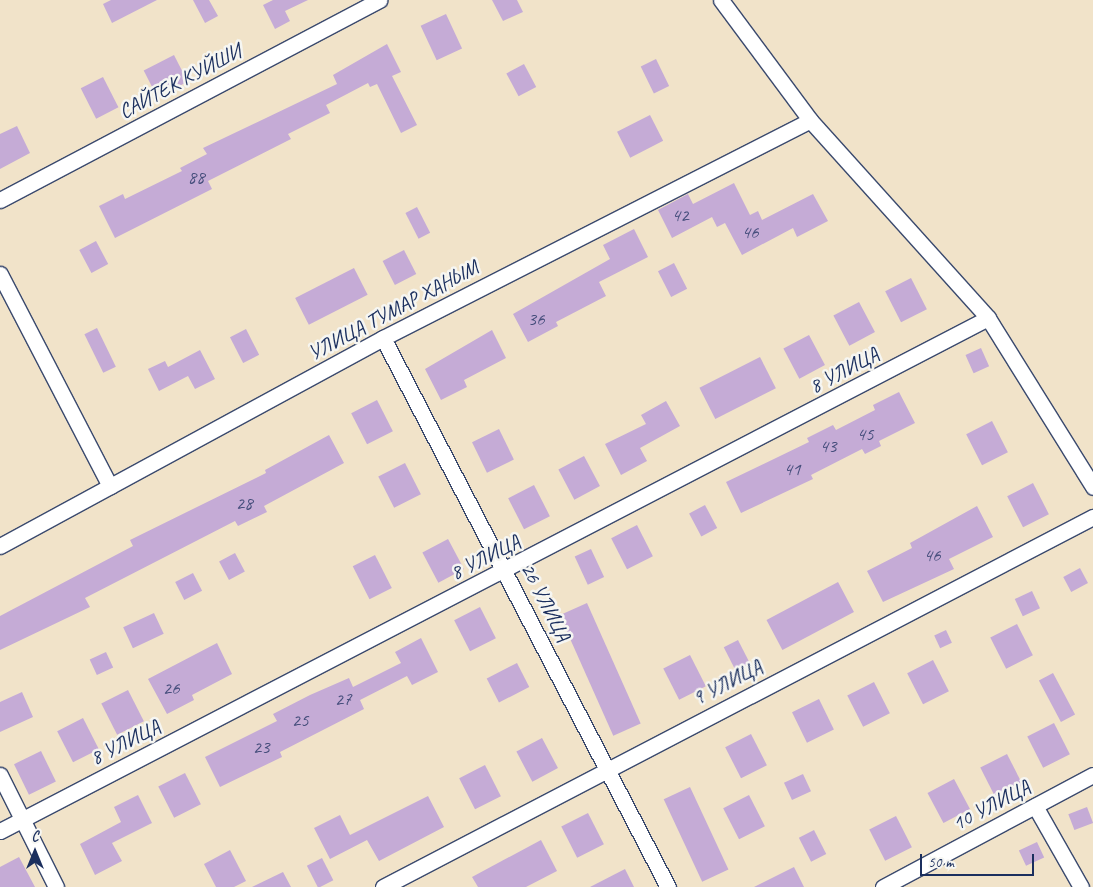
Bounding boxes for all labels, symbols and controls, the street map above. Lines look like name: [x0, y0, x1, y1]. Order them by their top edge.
street label: САЙТЕК КУЙШИ: [115, 38, 245, 124]
house number: 88: [187, 167, 205, 189]
house number: 42: [671, 205, 689, 227]
house number: 46: [741, 222, 759, 244]
street label: УЛИЦА ТУМАР ХАНЫМ: [304, 255, 482, 365]
house number: 36: [527, 309, 545, 331]
street label: 8 УЛИЦА: [805, 341, 883, 399]
house number: 45: [856, 424, 874, 446]
house number: 43: [819, 436, 837, 458]
house number: 41: [783, 459, 801, 481]
house number: 28: [235, 493, 253, 515]
street label: 8 УЛИЦА: [446, 529, 524, 585]
house number: 46: [923, 545, 941, 567]
street label: 26 УЛИЦА: [516, 559, 576, 645]
street label: 9 УЛИЦА: [688, 654, 766, 710]
house number: 26: [162, 678, 180, 700]
house number: 27: [334, 689, 352, 711]
house number: 25: [291, 710, 309, 732]
street label: 8 УЛИЦА: [86, 714, 164, 770]
house number: 23: [252, 737, 270, 759]
street label: 10 УЛИЦА: [948, 774, 1034, 836]
north arrow: [10, 827, 60, 877]
text: С: [32, 828, 38, 845]
scale bar: [923, 844, 1037, 876]
text: 50 m: [928, 853, 954, 872]

